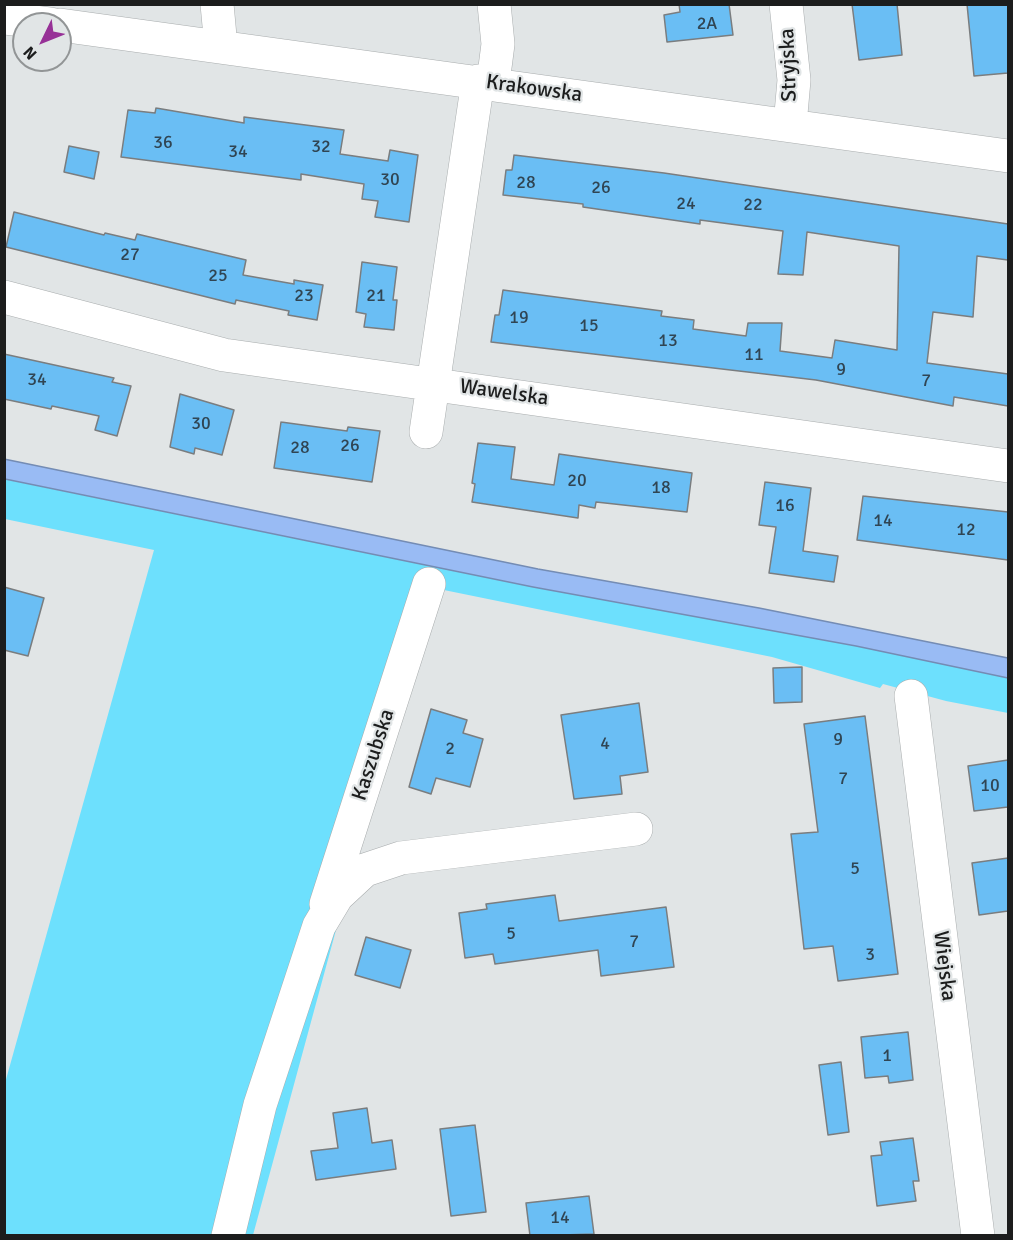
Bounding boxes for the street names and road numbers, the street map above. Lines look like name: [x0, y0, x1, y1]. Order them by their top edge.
street label: Stryjska: [775, 28, 803, 102]
street label: Krakowska: [484, 70, 584, 108]
street label: Wawelska: [458, 374, 550, 412]
street label: Kaszubska: [347, 706, 401, 804]
street label: Wiejska: [927, 930, 961, 1002]

